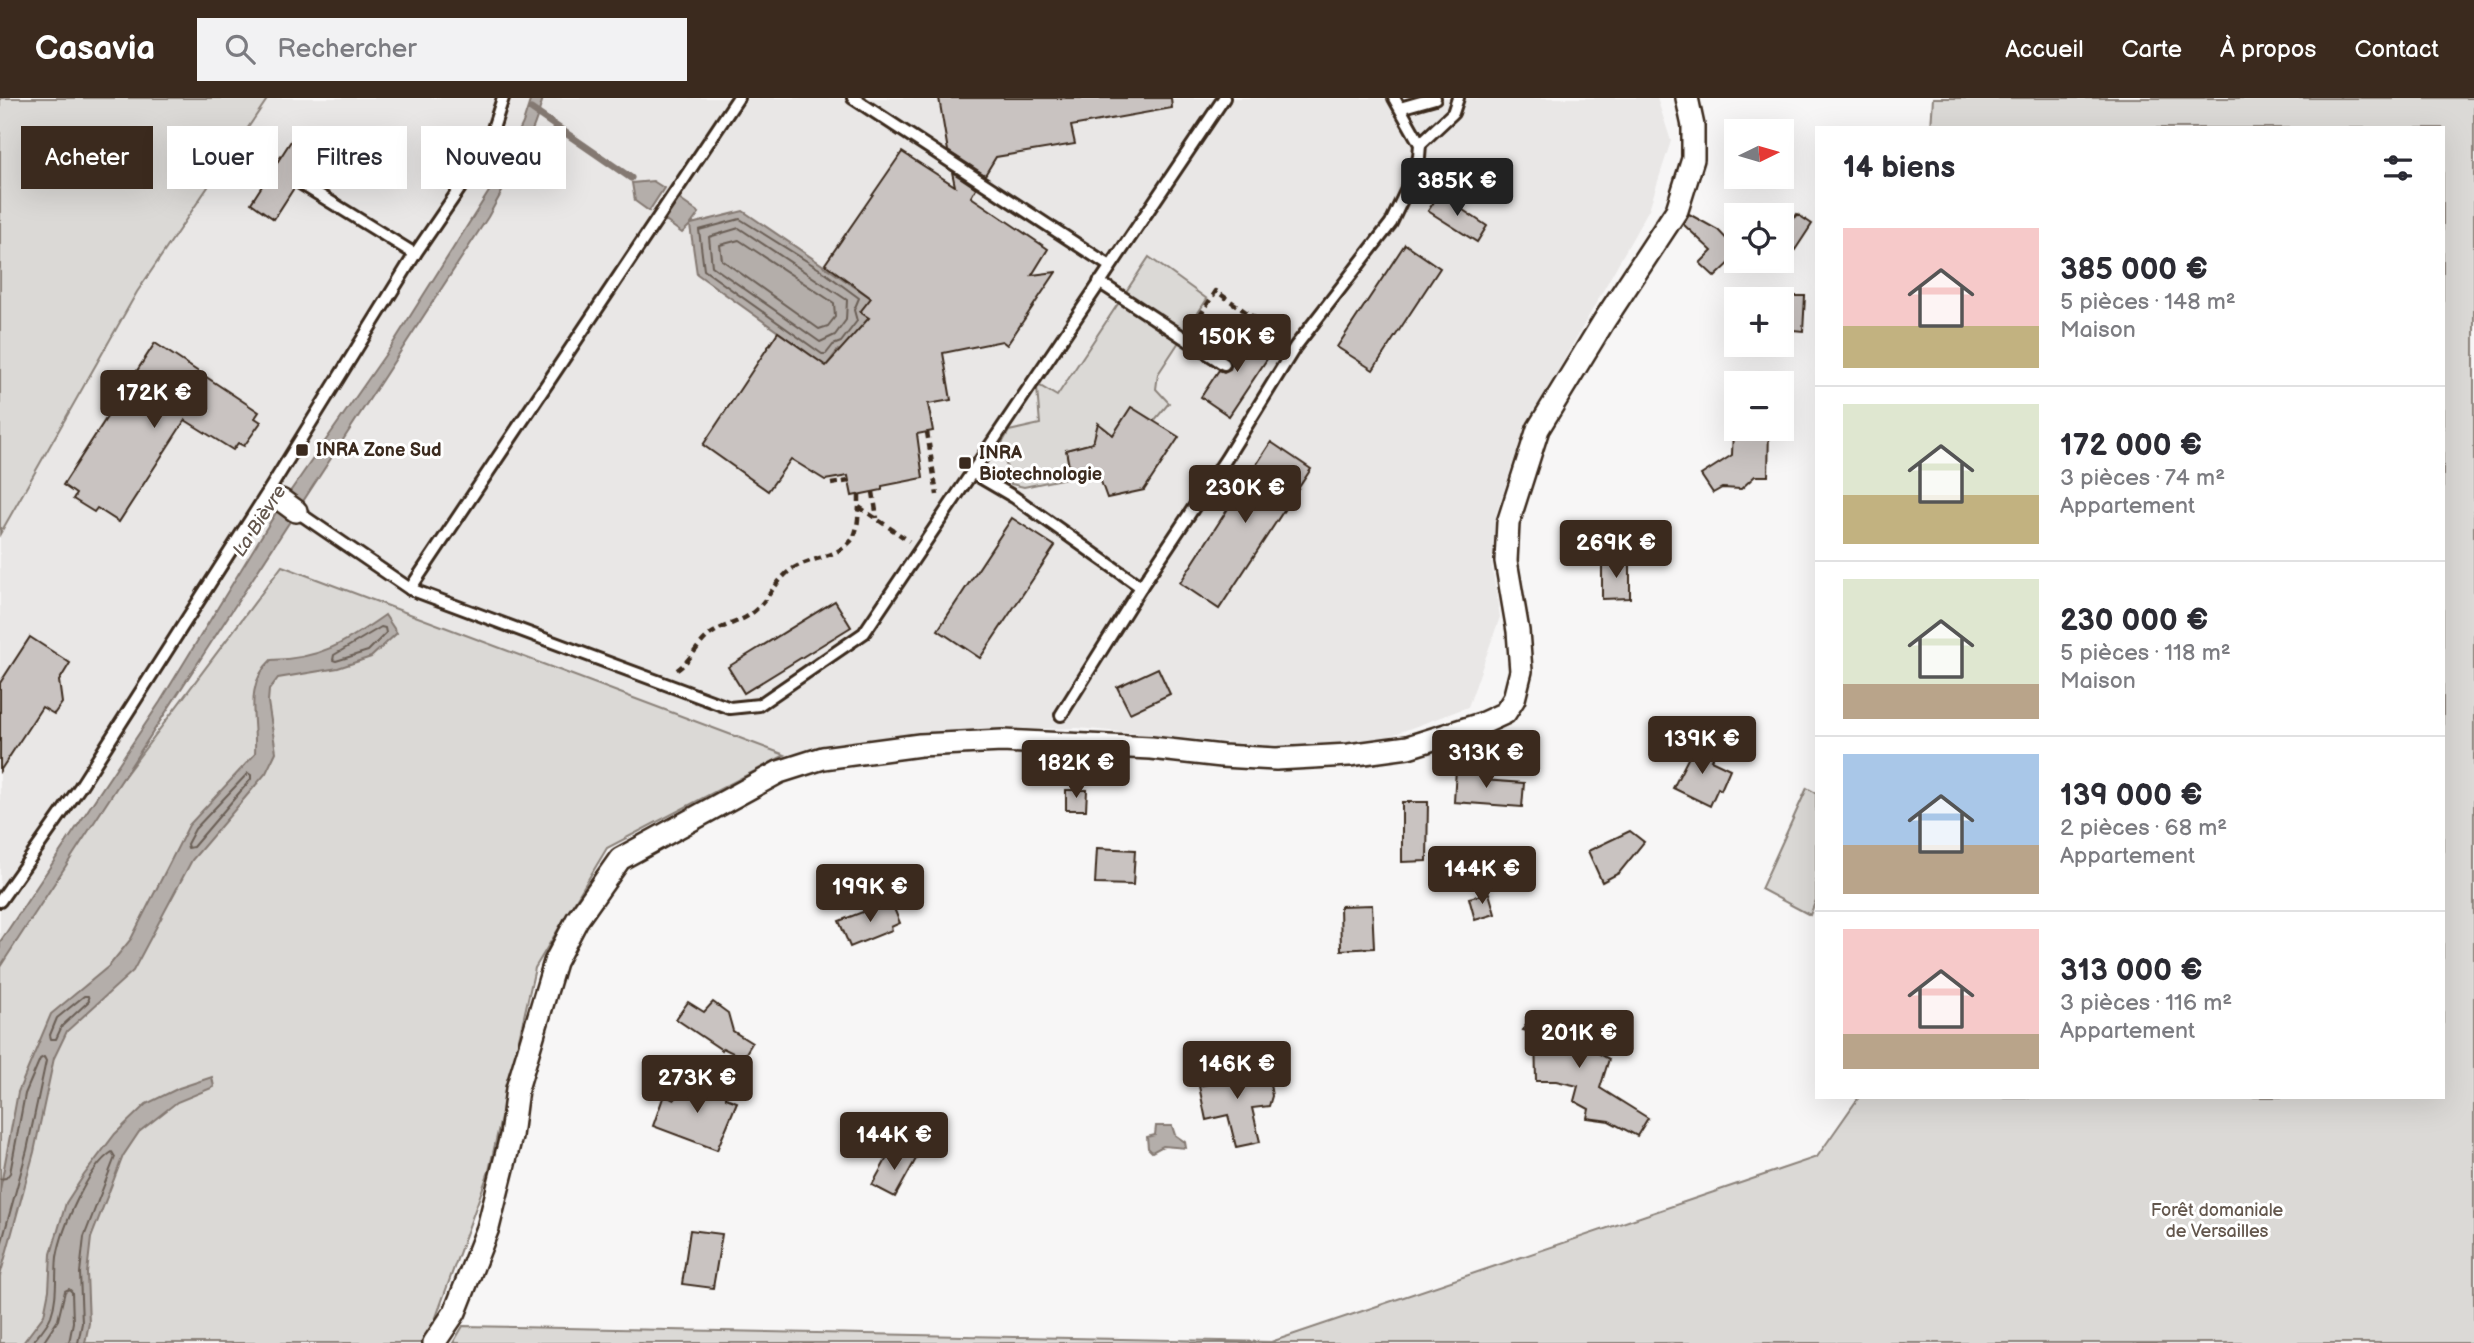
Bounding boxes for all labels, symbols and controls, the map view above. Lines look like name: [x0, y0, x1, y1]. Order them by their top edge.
search box: [197, 18, 687, 81]
text: Casavia: [35, 29, 155, 69]
icon: search: [221, 30, 259, 68]
text: Rechercher: [277, 34, 417, 65]
text: Accueil: [2005, 35, 2084, 64]
text: Carte: [2122, 35, 2182, 64]
text: À propos: [2220, 35, 2316, 64]
text: Contact: [2354, 35, 2439, 64]
north arrow: [1724, 119, 1794, 189]
map controls: [1724, 119, 1794, 441]
chip: Acheter: [21, 126, 153, 189]
chip: Louer: [167, 126, 278, 189]
chip: Filtres: [292, 126, 407, 189]
chip: Nouveau: [421, 126, 566, 189]
icon: filters: [2379, 149, 2417, 187]
text: 14 biens: [1843, 150, 1955, 186]
pin: 385K €: [1400, 158, 1514, 218]
text: 385K €: [1417, 167, 1497, 195]
button: locate: [1724, 203, 1794, 273]
text: 385 000 €: [2060, 252, 2208, 288]
icon: home: [1899, 256, 1983, 340]
button: +: [1724, 287, 1794, 357]
text: 5 pièces · 148 m²: [2060, 288, 2236, 316]
pin: 150K €: [1180, 314, 1294, 374]
text: Maison: [2060, 316, 2136, 344]
text: 150K €: [1199, 323, 1275, 351]
pin: 172K €: [97, 370, 211, 430]
button: −: [1724, 371, 1794, 441]
text: 172K €: [116, 379, 192, 407]
text: 172 000 €: [2060, 428, 2202, 464]
icon: home: [1899, 432, 1983, 516]
place label: INRA Zone Sud: [316, 440, 442, 461]
marker: INRA Zone Sud: [294, 442, 310, 458]
place label: INRA Biotechnologie: [979, 443, 1102, 485]
marker: INRA Biotechnologie: [957, 455, 973, 471]
text: 3 pièces · 74 m²: [2060, 464, 2225, 492]
pin: 230K €: [1188, 466, 1302, 525]
text: 230K €: [1205, 474, 1285, 502]
water label: La Bièvre: [228, 481, 292, 561]
text: Appartement: [2060, 492, 2195, 520]
pin: 269K €: [1559, 520, 1673, 580]
text: 269K €: [1576, 529, 1656, 557]
text: 230 000 €: [2060, 603, 2208, 639]
icon: home: [1899, 607, 1983, 691]
text: 5 pièces · 118 m²: [2060, 639, 2231, 667]
text: Maison: [2060, 667, 2136, 695]
pin: 139K €: [1645, 716, 1759, 776]
text: 139K €: [1664, 725, 1740, 753]
pin: 313K €: [1429, 730, 1543, 790]
text: 313K €: [1448, 739, 1524, 767]
pin: 182K €: [1019, 740, 1133, 800]
text: 182K €: [1038, 749, 1114, 777]
text: 139 000 €: [2060, 778, 2203, 814]
icon: home: [1899, 782, 1983, 866]
text: 2 pièces · 68 m²: [2060, 814, 2227, 842]
text: Appartement: [2060, 842, 2195, 870]
pin: 144K €: [1425, 846, 1539, 906]
text: 144K €: [1444, 855, 1520, 883]
pin: 199K €: [813, 864, 927, 924]
text: 199K €: [832, 873, 908, 901]
text: 313 000 €: [2060, 953, 2203, 989]
icon: home: [1899, 957, 1983, 1041]
text: 3 pièces · 116 m²: [2060, 989, 2232, 1017]
pin: 201K €: [1522, 1010, 1636, 1070]
text: Appartement: [2060, 1017, 2195, 1045]
text: 201K €: [1541, 1019, 1617, 1047]
pin: 146K €: [1180, 1042, 1294, 1101]
text: 146K €: [1199, 1050, 1275, 1078]
pin: 273K €: [640, 1056, 754, 1115]
text: 273K €: [658, 1064, 736, 1092]
pin: 144K €: [837, 1112, 951, 1172]
text: 144K €: [856, 1121, 932, 1149]
park label: Forêt domaniale de Versailles: [2151, 1200, 2284, 1242]

